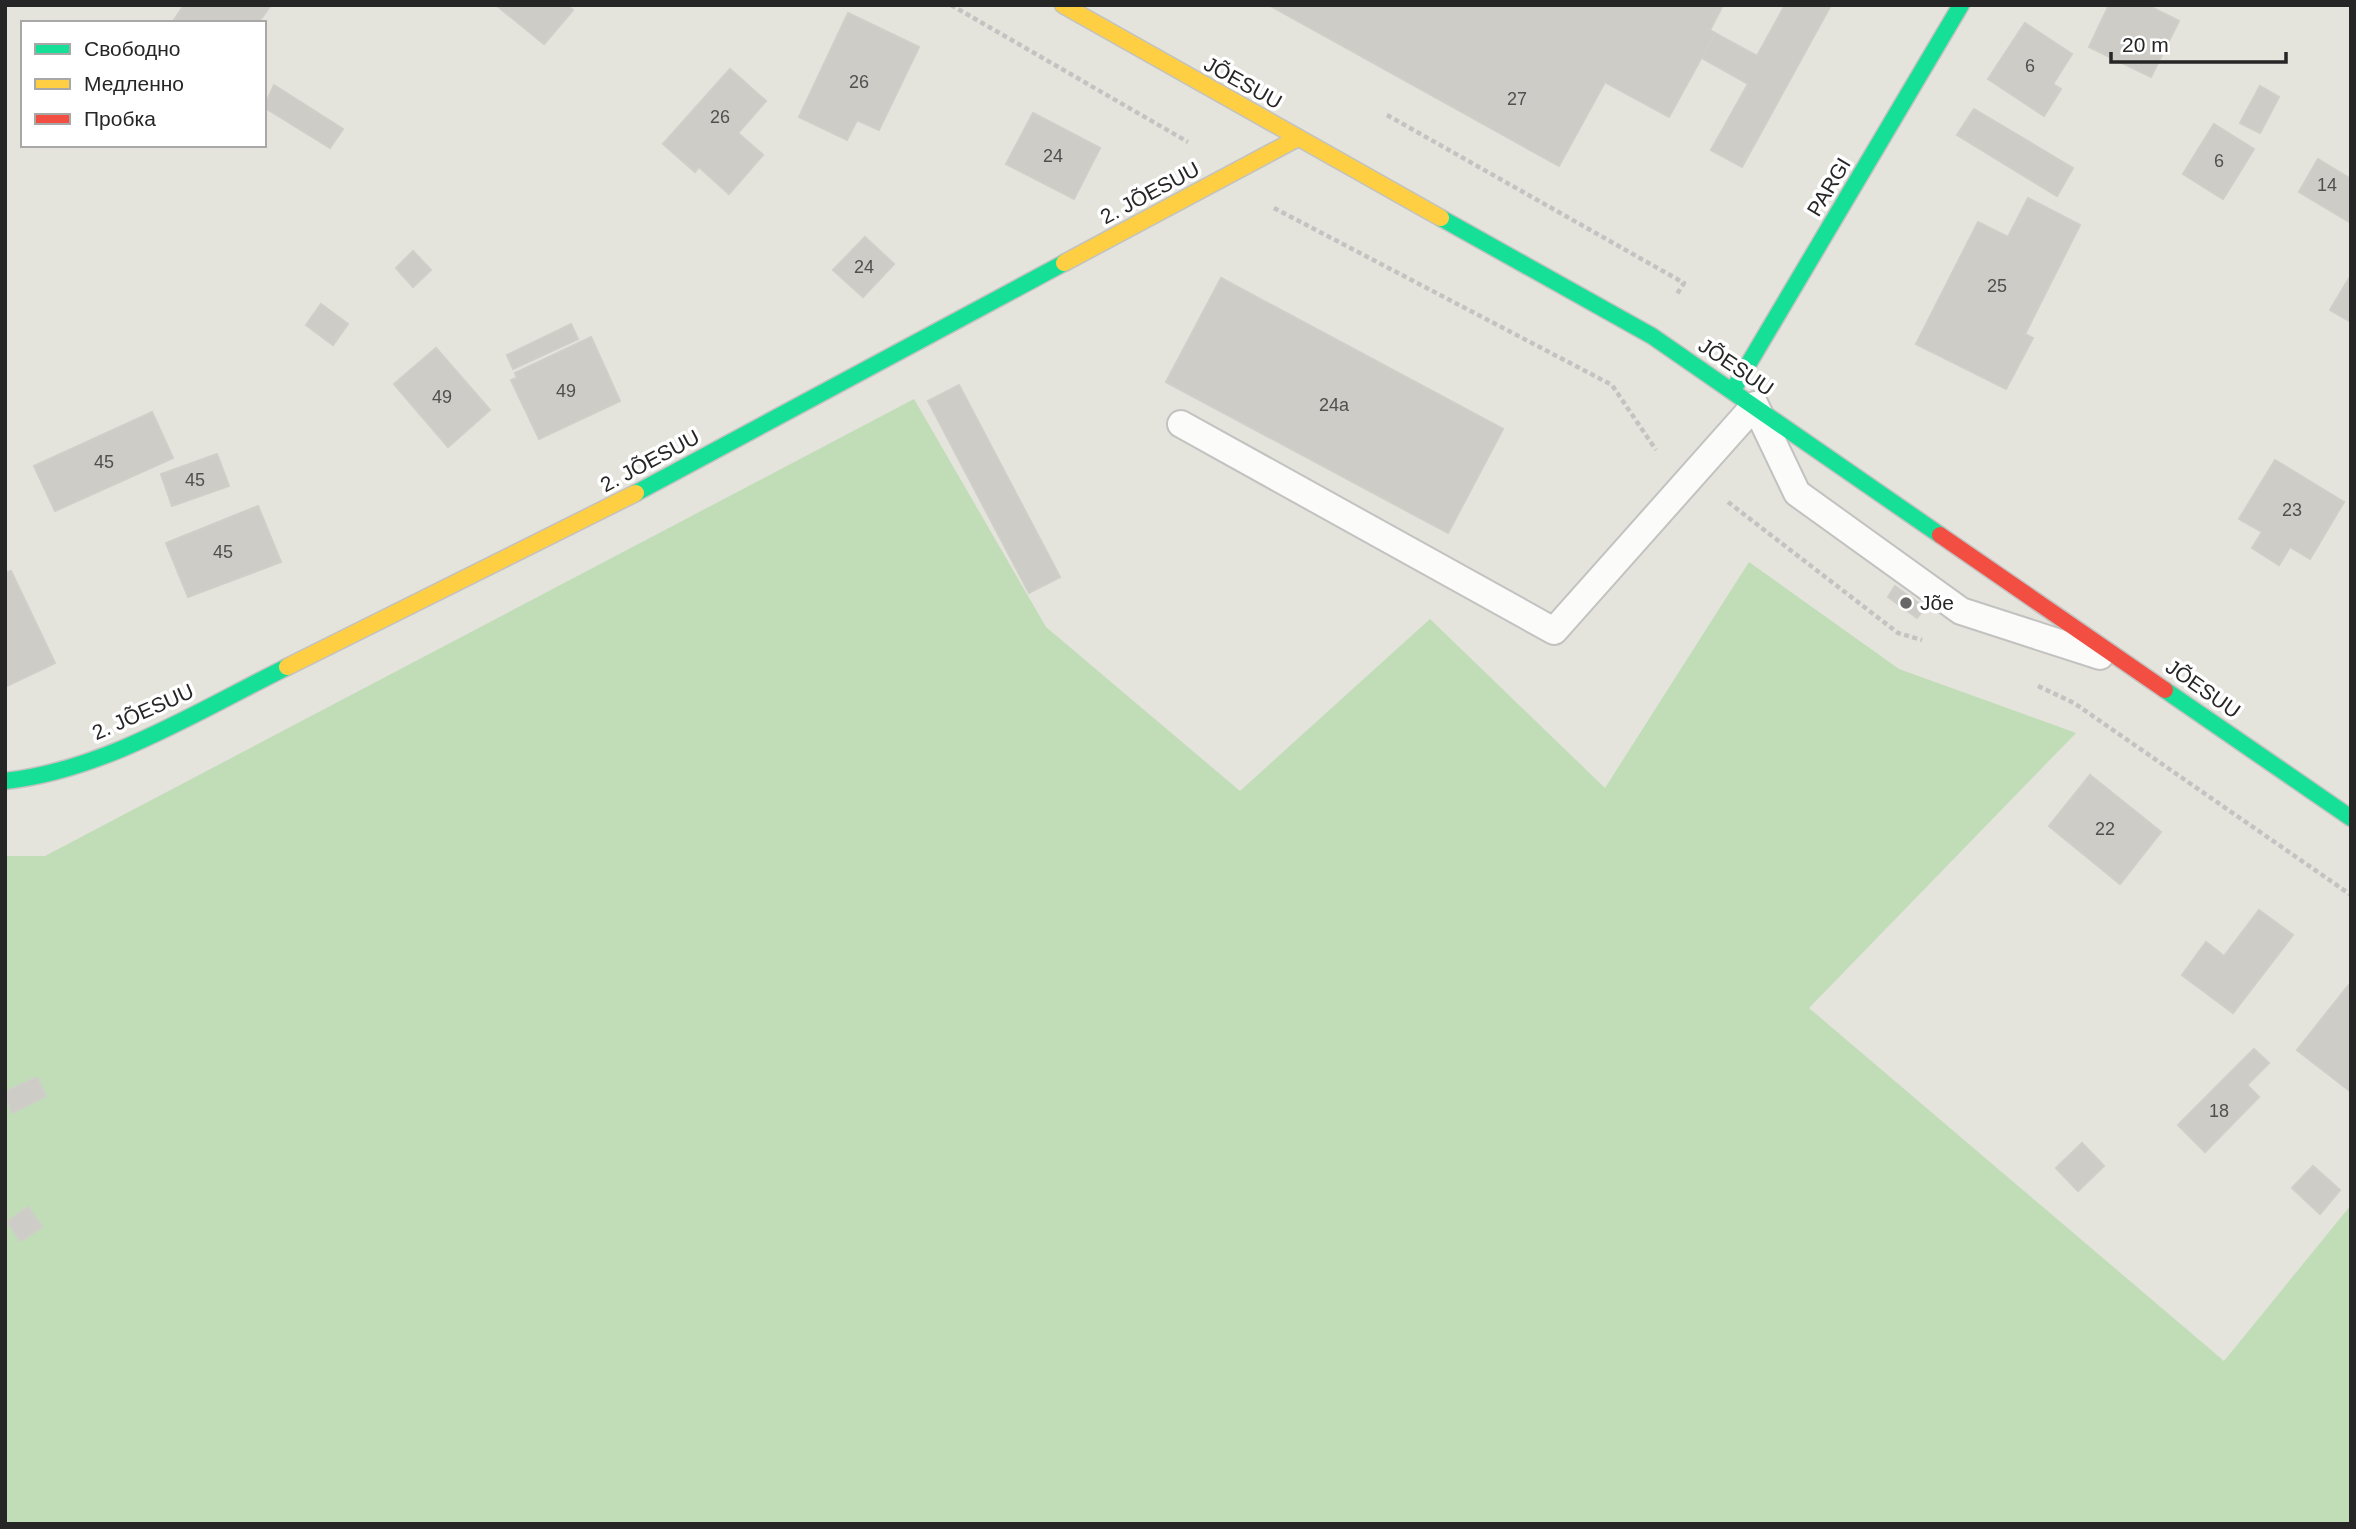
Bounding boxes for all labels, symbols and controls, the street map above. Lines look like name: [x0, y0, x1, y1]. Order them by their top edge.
legend: [21, 21, 266, 147]
scale bar: [2111, 21, 2286, 65]
text: 20 m: [2122, 33, 2169, 56]
text: Свободно: [84, 37, 181, 60]
street label: JÕESUU: [1200, 52, 1286, 113]
house number: 6: [2025, 56, 2035, 76]
text: Медленно: [84, 72, 184, 95]
house number: 26: [849, 72, 869, 92]
house number: 27: [1507, 89, 1527, 109]
text: Пробка: [84, 107, 156, 130]
house number: 26: [710, 107, 730, 127]
house number: 24: [1043, 146, 1063, 166]
house number: 6: [2214, 151, 2224, 171]
street label: PARGI: [1802, 153, 1855, 220]
street label: 2. JÕESUU: [1096, 157, 1203, 228]
house number: 14: [2317, 175, 2337, 195]
house number: 24: [854, 257, 874, 277]
house number: 25: [1987, 276, 2007, 296]
street label: JÕESUU: [1695, 333, 1778, 400]
house number: 49: [556, 381, 576, 401]
house number: 49: [432, 387, 452, 407]
house number: 24a: [1319, 395, 1350, 415]
street label: 2. JÕESUU: [596, 425, 703, 496]
house number: 45: [94, 452, 114, 472]
house number: 45: [185, 470, 205, 490]
house number: 23: [2282, 500, 2302, 520]
house number: 45: [213, 542, 233, 562]
place label: Jõe: [1920, 591, 1954, 614]
marker: Jõe: [1898, 595, 1914, 611]
street label: JÕESUU: [2162, 655, 2245, 722]
street label: 2. JÕESUU: [89, 679, 197, 744]
house number: 22: [2095, 819, 2115, 839]
house number: 18: [2209, 1101, 2229, 1121]

